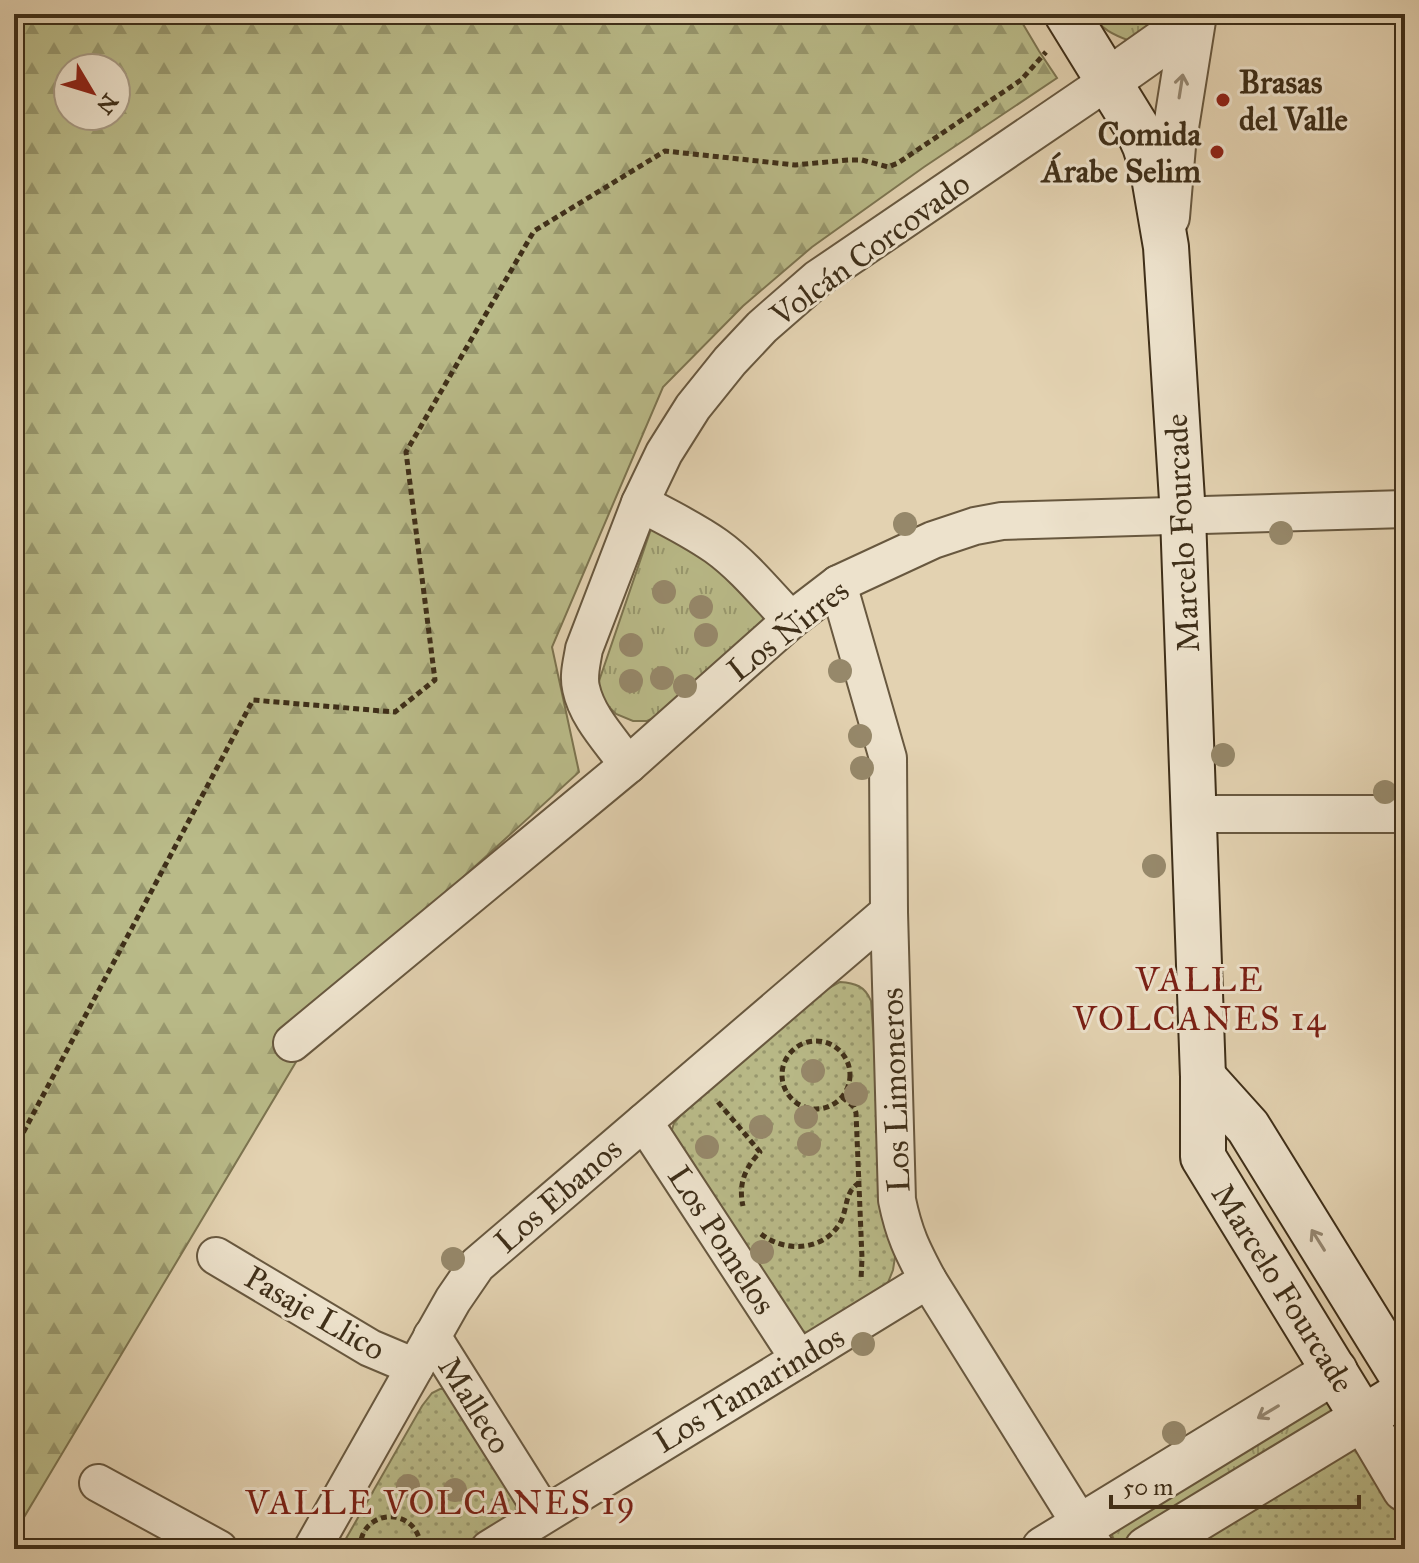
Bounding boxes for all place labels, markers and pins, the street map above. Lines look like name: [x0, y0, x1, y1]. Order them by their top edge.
place label: Brasas del Valle: [1239, 63, 1348, 139]
marker: Brasas del Valle: [1214, 91, 1232, 109]
place label: Comida Árabe Selim: [1040, 115, 1202, 191]
marker: Comida Árabe Selim: [1208, 143, 1226, 161]

